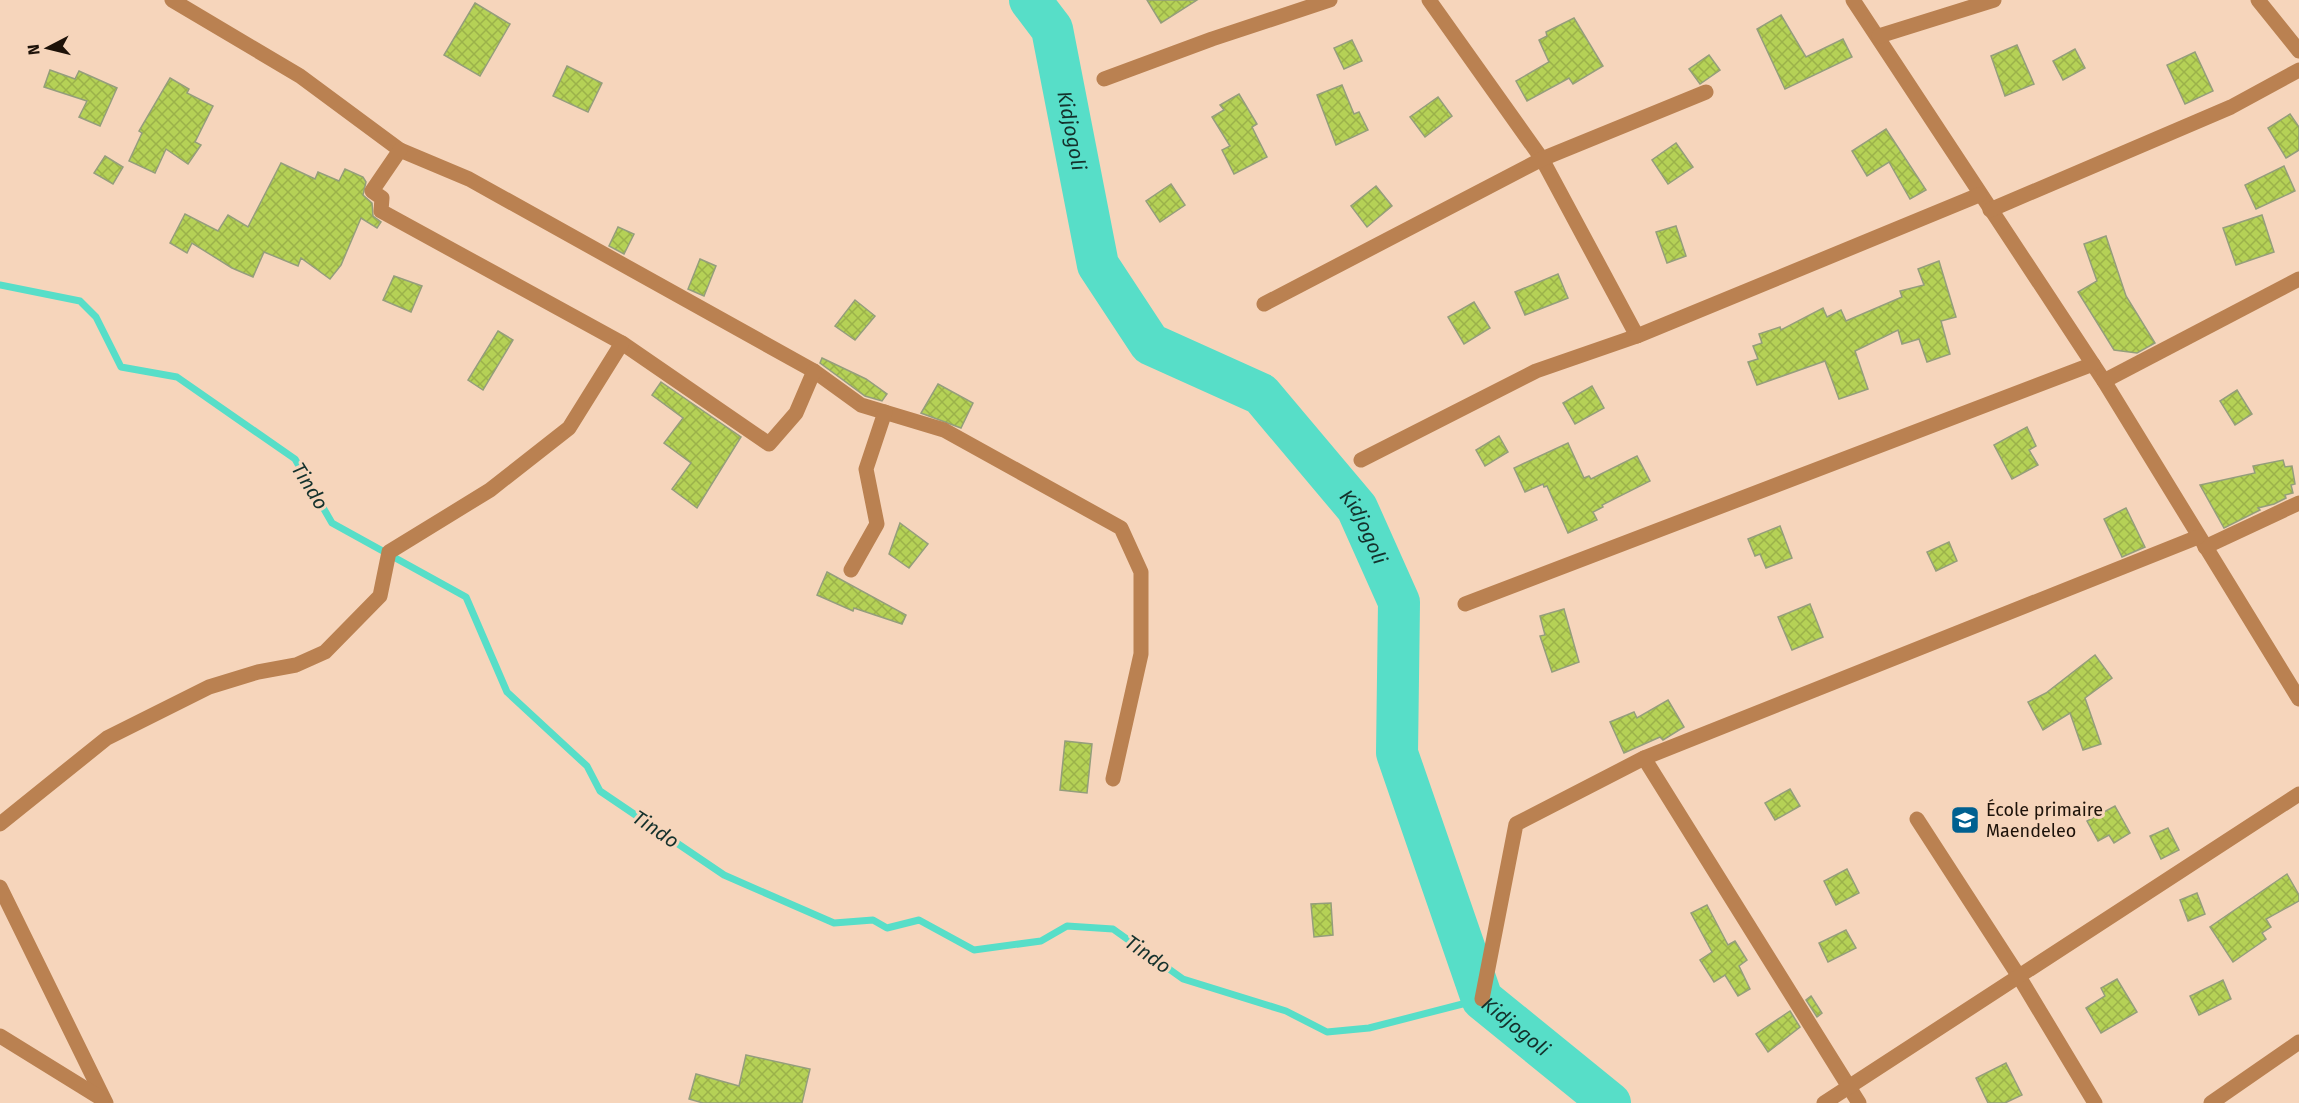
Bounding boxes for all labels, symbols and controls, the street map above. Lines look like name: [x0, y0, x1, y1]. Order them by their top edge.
north arrow: [18, 18, 78, 78]
text: N: [24, 43, 44, 56]
water label: Kidjogoli: [1052, 89, 1091, 173]
water label: Tindo: [286, 458, 334, 514]
water label: Kidjogoli: [1335, 485, 1393, 568]
place label: École primaire Maendeleo: [1986, 798, 2103, 842]
school or university icon: École primaire Maendeleo: [1949, 804, 1981, 836]
water label: Tindo: [628, 805, 684, 853]
water label: Tindo: [1120, 930, 1176, 978]
water label: Kidjogoli: [1477, 992, 1555, 1061]

